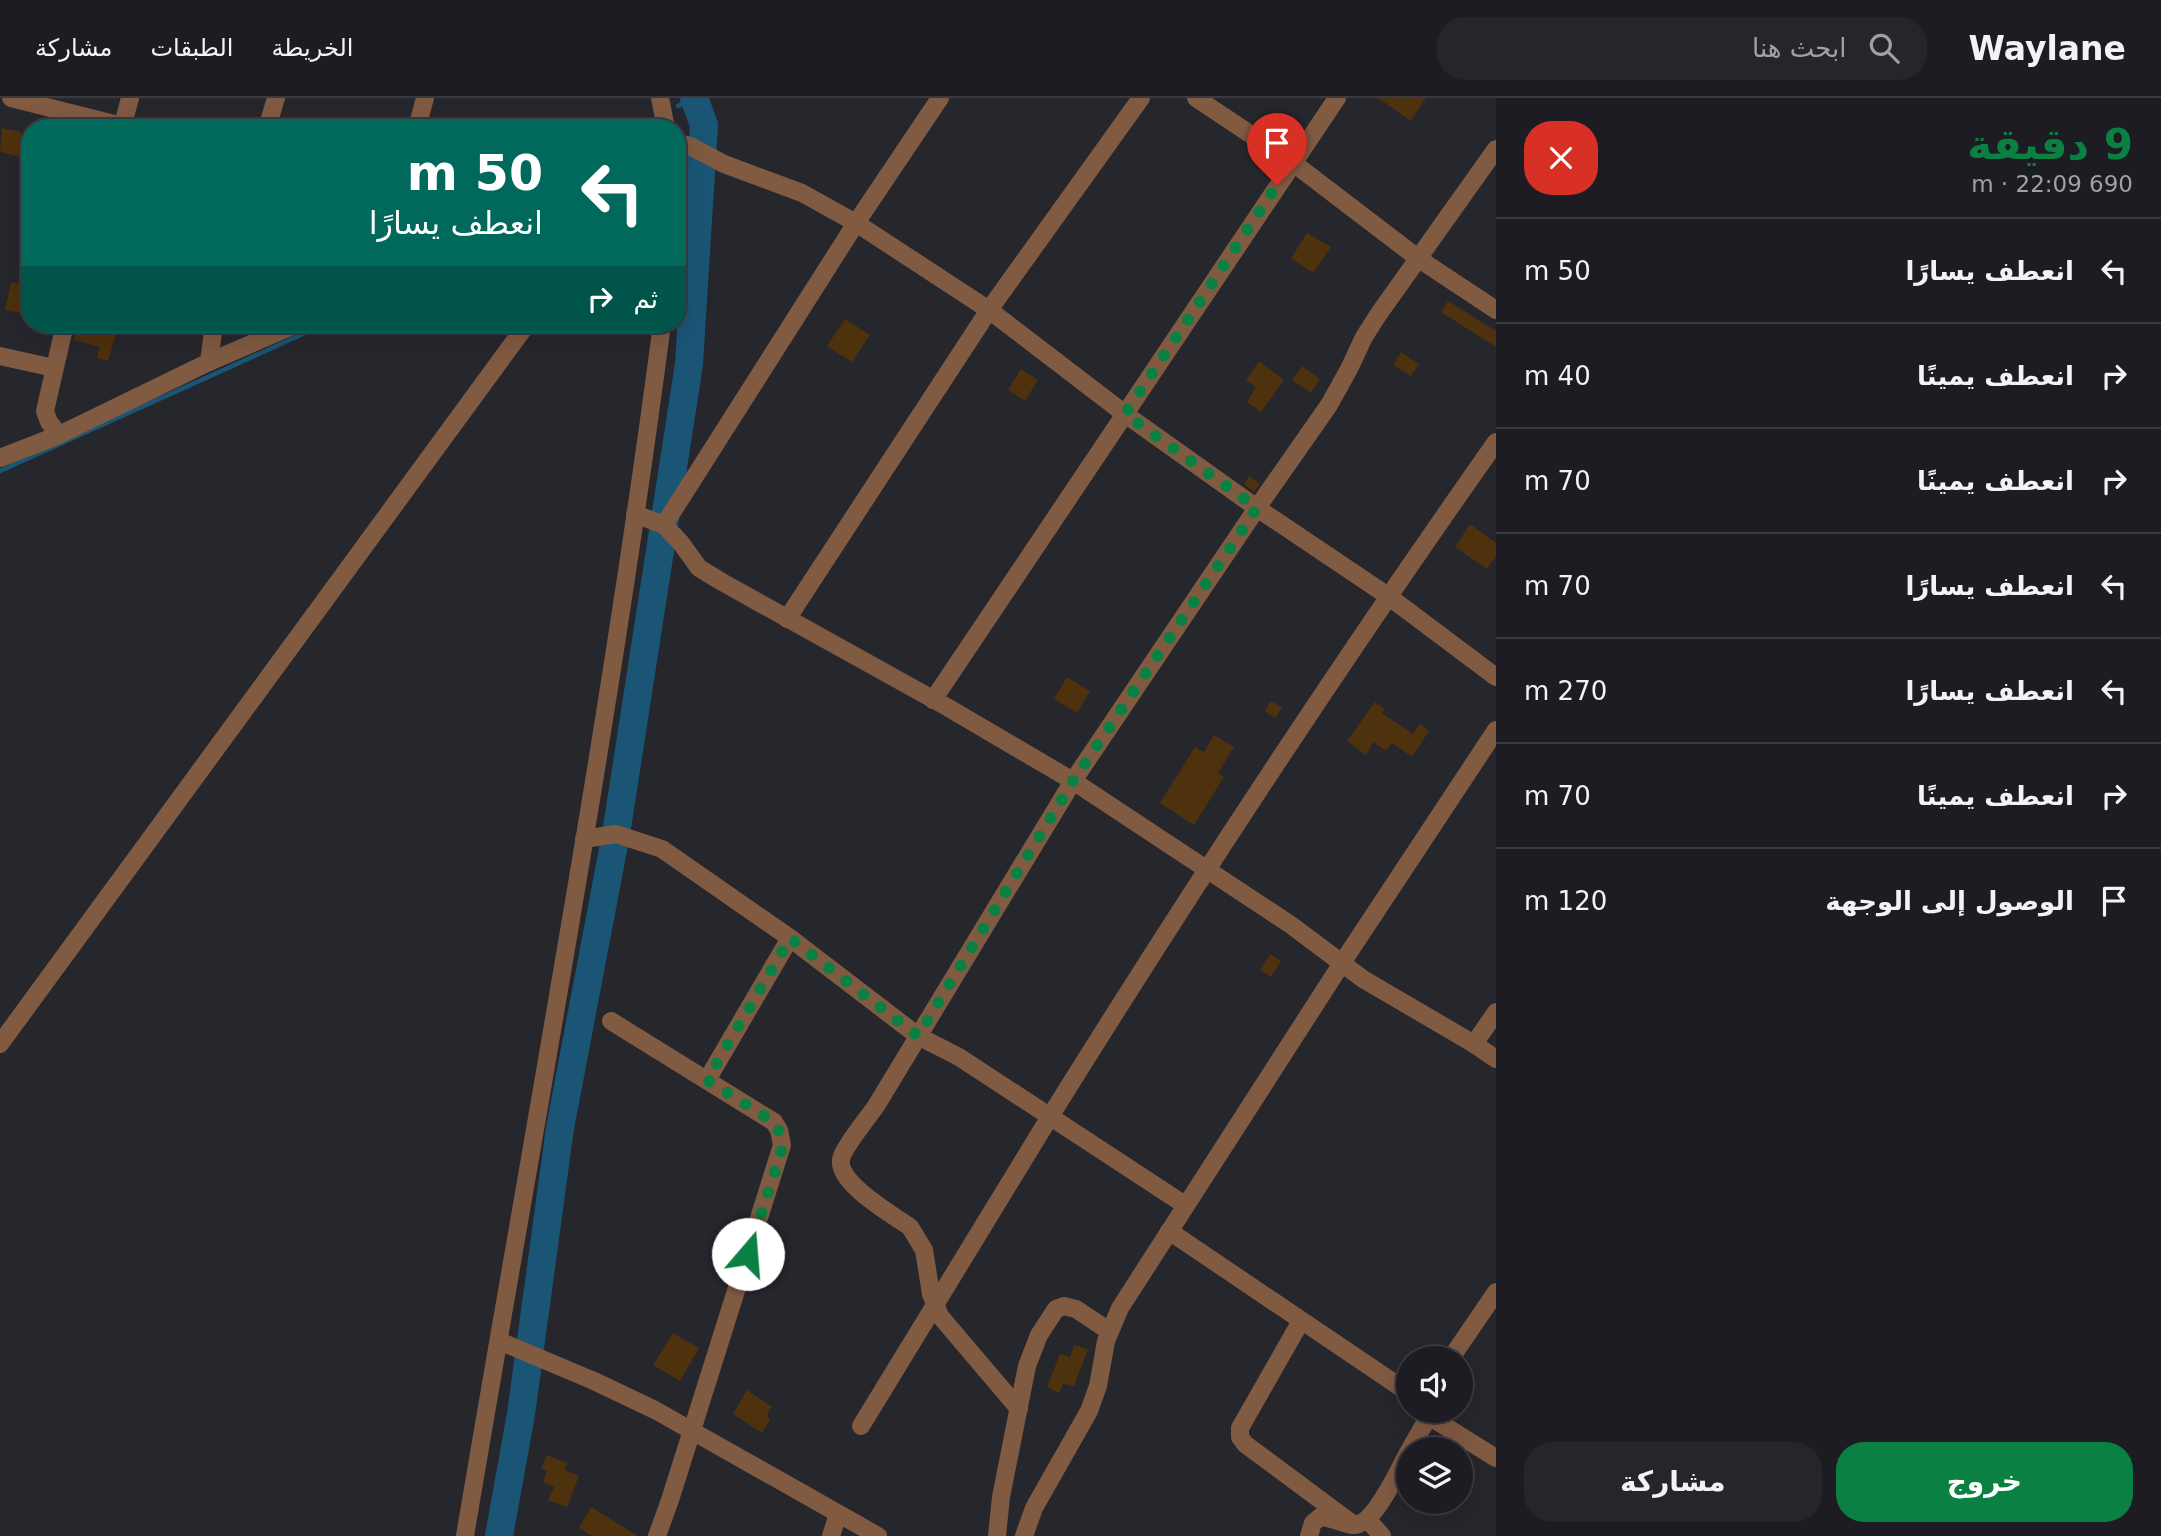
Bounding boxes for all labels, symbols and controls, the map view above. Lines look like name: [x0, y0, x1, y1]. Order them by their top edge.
search box: [1437, 17, 1927, 80]
icon: search: [1865, 29, 1903, 67]
text: Waylane: [1969, 29, 2126, 68]
text: ابحث هنا: [1752, 33, 1847, 63]
text: مشاركة: [35, 34, 112, 62]
text: الطبقات: [150, 34, 233, 62]
text: الخريطة: [271, 34, 353, 62]
pin: [1247, 113, 1307, 185]
text: 9 دقيقة: [1967, 120, 2133, 169]
button: close: [1524, 121, 1598, 195]
icon: arrive: [1258, 124, 1296, 162]
text: 50 m: [407, 145, 543, 202]
icon: left: [567, 147, 658, 238]
text: 690 m · 22:09: [1971, 171, 2133, 197]
text: انعطف يسارًا: [369, 204, 543, 242]
icon: left: [2095, 252, 2133, 290]
text: 50 m: [1524, 256, 1591, 286]
text: انعطف يسارًا: [1905, 256, 2074, 286]
icon: right: [581, 280, 619, 318]
text: ثم: [633, 284, 658, 314]
icon: right: [2095, 357, 2133, 395]
text: 40 m: [1524, 361, 1591, 391]
text: انعطف يمينًا: [1917, 361, 2074, 391]
icon: right: [2095, 462, 2133, 500]
text: 70 m: [1524, 466, 1591, 496]
text: انعطف يمينًا: [1917, 466, 2074, 496]
icon: left: [2095, 567, 2133, 605]
text: 70 m: [1524, 571, 1591, 601]
text: انعطف يسارًا: [1905, 571, 2074, 601]
icon: left: [2095, 672, 2133, 710]
text: 270 m: [1524, 676, 1607, 706]
text: انعطف يسارًا: [1905, 676, 2074, 706]
icon: right: [2095, 777, 2133, 815]
text: 70 m: [1524, 781, 1591, 811]
text: انعطف يمينًا: [1917, 781, 2074, 811]
icon: arrive: [2095, 882, 2133, 920]
text: 120 m: [1524, 886, 1607, 916]
text: الوصول إلى الوجهة: [1825, 886, 2074, 916]
position arrow: [711, 1217, 785, 1291]
map controls: [1396, 1346, 1473, 1514]
button: sound: [1396, 1346, 1473, 1423]
button: layers: [1396, 1437, 1473, 1514]
button: مشاركة: [1524, 1442, 1822, 1522]
button: خروج: [1836, 1442, 2133, 1522]

